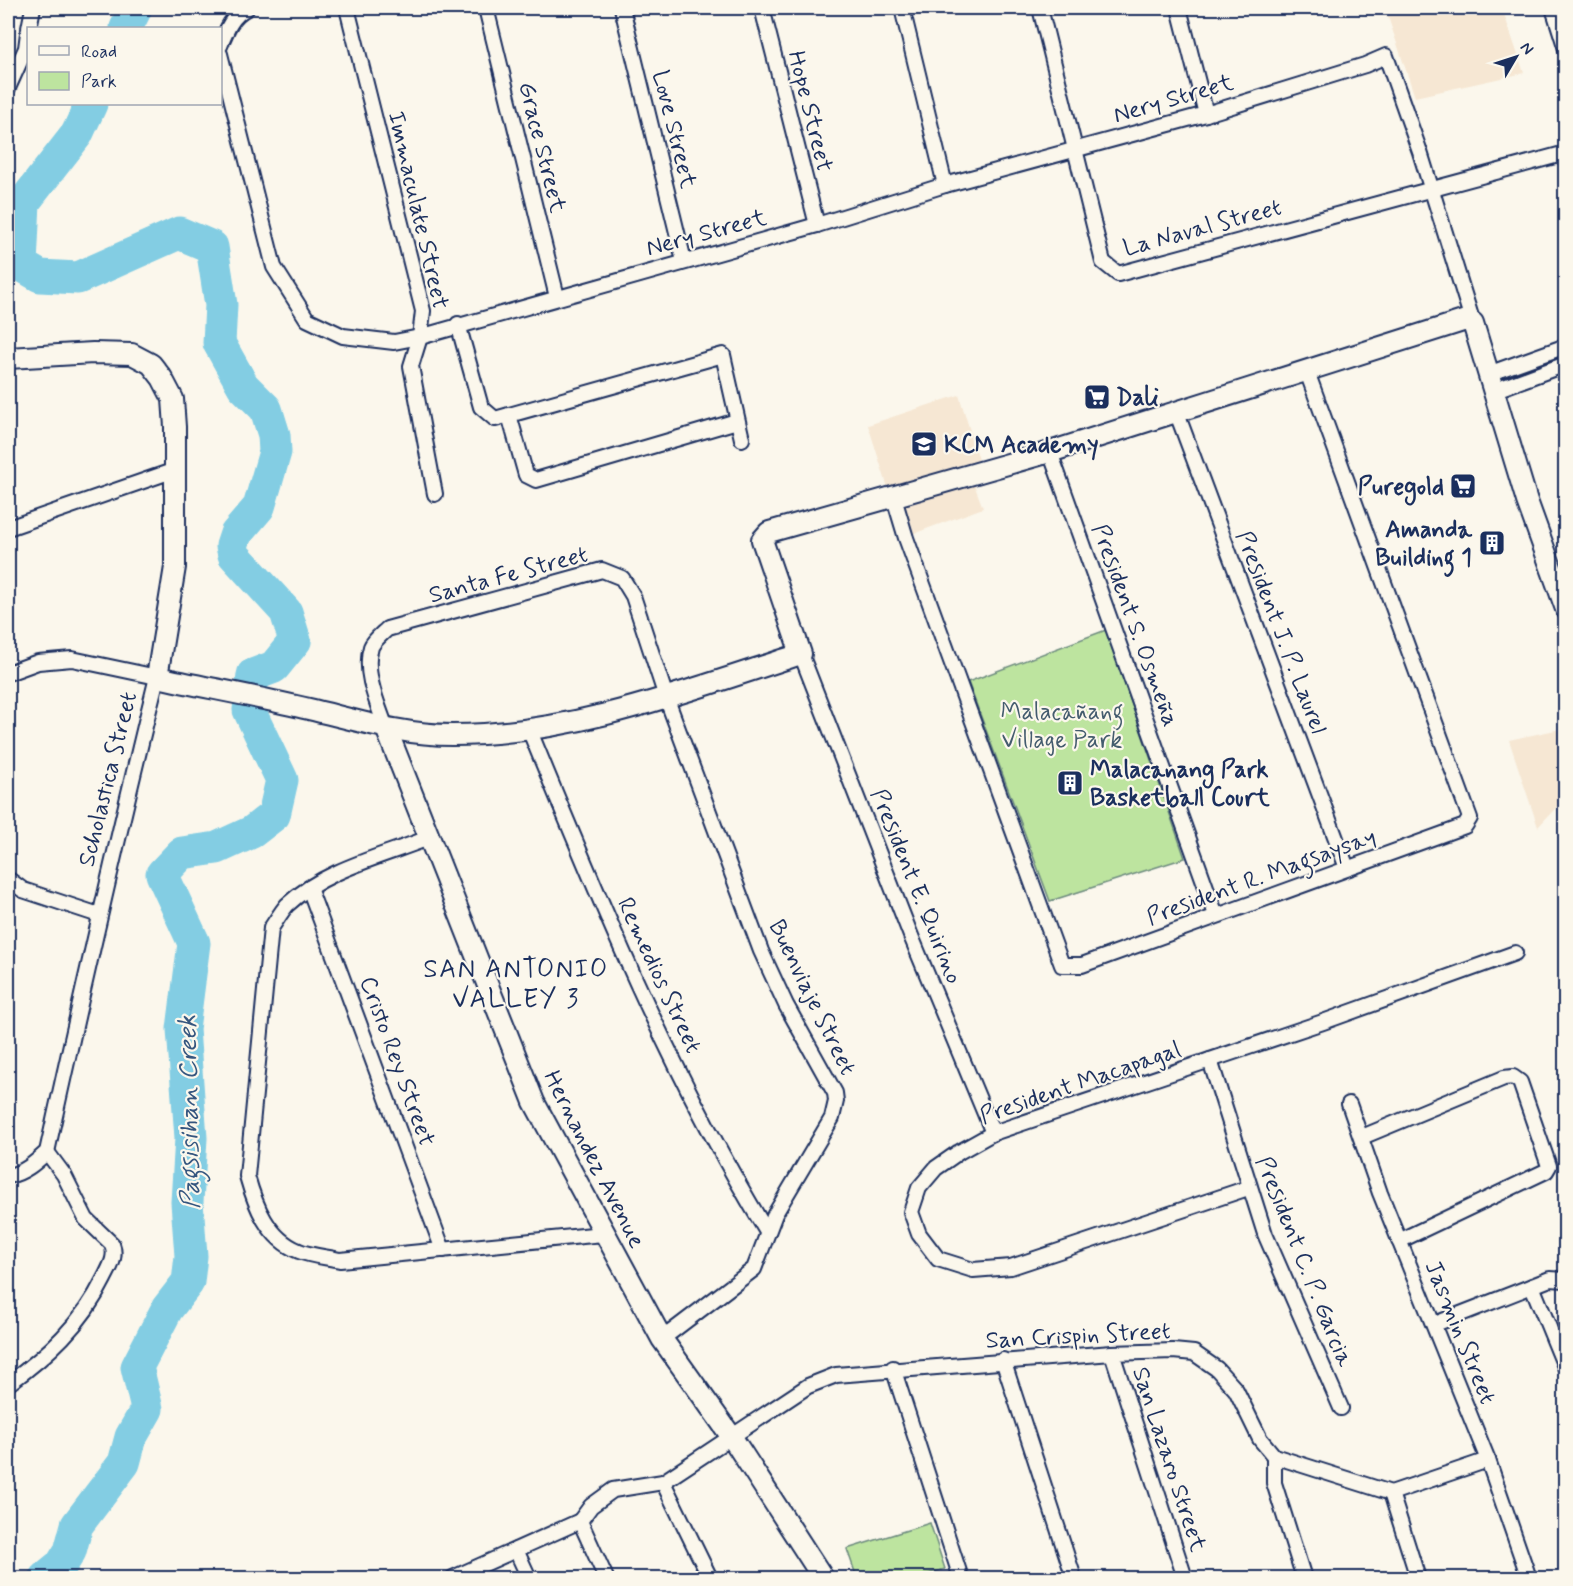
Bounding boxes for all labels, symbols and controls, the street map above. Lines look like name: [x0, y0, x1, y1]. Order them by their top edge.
legend: [27, 27, 222, 105]
north arrow: [1486, 27, 1546, 87]
text: N: [1515, 38, 1538, 59]
text: Road: [81, 40, 117, 64]
street label: Hope Street: [780, 48, 840, 175]
street label: Love Street: [644, 67, 703, 192]
street label: Nery Street: [1110, 68, 1237, 131]
text: Park: [81, 70, 117, 94]
street label: Grace Street: [510, 79, 573, 216]
street label: Immaculate Street: [380, 108, 455, 312]
street label: La Naval Street: [1120, 192, 1285, 264]
street label: Nery Street: [643, 203, 770, 264]
supermarket icon: Dali: [1082, 382, 1112, 412]
place label: Dali: [1116, 383, 1159, 414]
school or university icon: KCM Academy: [909, 429, 939, 459]
place label: KCM Academy: [944, 430, 1099, 461]
supermarket icon: Puregold: [1448, 471, 1478, 501]
place label: Puregold: [1358, 472, 1444, 506]
place label: Amanda Building 1: [1375, 515, 1473, 577]
street label: President S. Osmeña: [1084, 520, 1186, 731]
street label: President J. P. Laurel: [1228, 527, 1334, 738]
building icon: Amanda Building 1: [1477, 528, 1507, 558]
street label: Santa Fe Street: [426, 539, 591, 612]
street label: Scholastica Street: [72, 689, 145, 870]
park label: Malacañang Village Park: [1000, 697, 1124, 756]
place label: Malacanang Park Basketball Court: [1090, 755, 1270, 814]
building icon: Malacanang Park Basketball Court: [1055, 768, 1085, 798]
street label: President E. Quirino: [862, 784, 969, 989]
street label: President R. Magsaysay: [1143, 821, 1381, 936]
street label: Remedios Street: [609, 893, 708, 1058]
street label: Buenviaje Street: [761, 915, 863, 1080]
district label: SAN ANTONIO VALLEY 3: [423, 953, 609, 1017]
street label: Cristo Rey Street: [351, 972, 442, 1151]
water label: Pagsisihan Creek: [171, 1014, 212, 1209]
street label: President Macapagal: [976, 1034, 1185, 1132]
street label: Hernandez Avenue: [536, 1066, 652, 1254]
street label: President C. P. Garcia: [1247, 1152, 1360, 1372]
street label: Jasmin Street: [1417, 1256, 1503, 1409]
street label: San Crispin Street: [985, 1316, 1171, 1357]
street label: San Lazaro Street: [1124, 1363, 1213, 1556]

